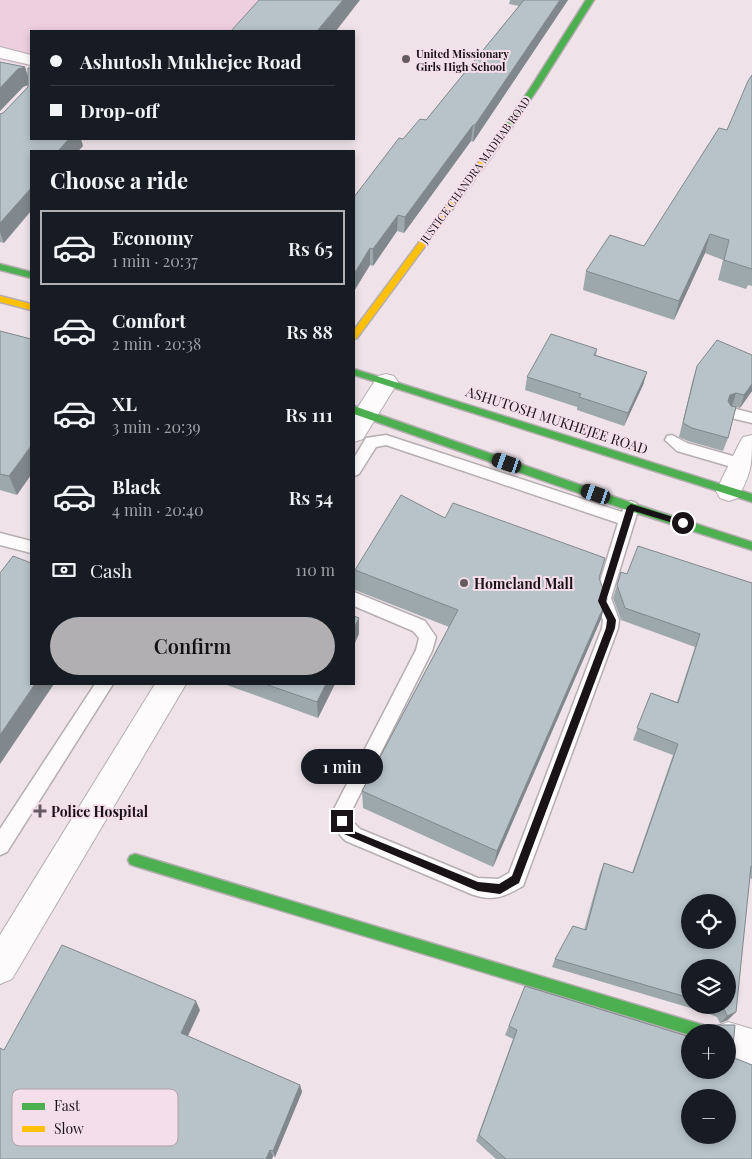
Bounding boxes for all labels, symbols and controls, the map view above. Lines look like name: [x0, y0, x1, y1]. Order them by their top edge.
place label: United Missionary Girls High School: [416, 46, 509, 74]
text: Ashutosh Mukhejee Road: [80, 48, 302, 74]
marker: United Missionary Girls High School: [400, 53, 412, 65]
street label: JUSTICE CHANDRA MADHAB ROAD: [416, 94, 533, 247]
text: Drop-off: [80, 97, 158, 123]
text: Choose a ride: [50, 165, 188, 195]
text: Economy: [112, 224, 193, 250]
icon: car: [52, 225, 97, 270]
text: Rs 65: [288, 235, 333, 261]
text: 1 min · 20:37: [112, 250, 198, 271]
text: Comfort: [112, 307, 186, 333]
icon: car: [52, 308, 97, 353]
text: Rs 88: [286, 318, 333, 344]
text: 2 min · 20:38: [112, 333, 201, 354]
street label: ASHUTOSH MUKHEJEE ROAD: [463, 381, 650, 458]
text: XL: [112, 390, 137, 416]
icon: car: [52, 391, 97, 436]
text: Rs 111: [285, 401, 333, 427]
text: 3 min · 20:39: [112, 416, 201, 437]
car: [490, 451, 523, 475]
text: Black: [112, 473, 161, 499]
icon: car: [52, 474, 97, 519]
car: [579, 482, 612, 506]
text: Rs 54: [289, 484, 333, 510]
text: 4 min · 20:40: [112, 499, 204, 520]
route start: [672, 512, 694, 534]
icon: cash: [50, 556, 78, 584]
text: Cash: [90, 557, 132, 583]
text: 110 m: [295, 559, 335, 580]
place label: Homeland Mall: [474, 574, 574, 593]
marker: Homeland Mall: [458, 577, 470, 589]
button: Confirm: [50, 617, 335, 675]
callout: 1 min: [301, 748, 383, 784]
text: 1 min: [323, 756, 361, 777]
place label: Police Hospital: [51, 802, 149, 821]
marker: Police Hospital: [33, 804, 47, 818]
route end: [331, 810, 353, 832]
map controls: [681, 894, 736, 1144]
button: locate: [681, 894, 736, 949]
button: layers: [681, 959, 736, 1014]
button: +: [681, 1024, 736, 1079]
legend: [12, 1089, 178, 1146]
button: −: [681, 1089, 736, 1144]
text: Fast: [54, 1096, 81, 1115]
text: Slow: [54, 1119, 84, 1138]

